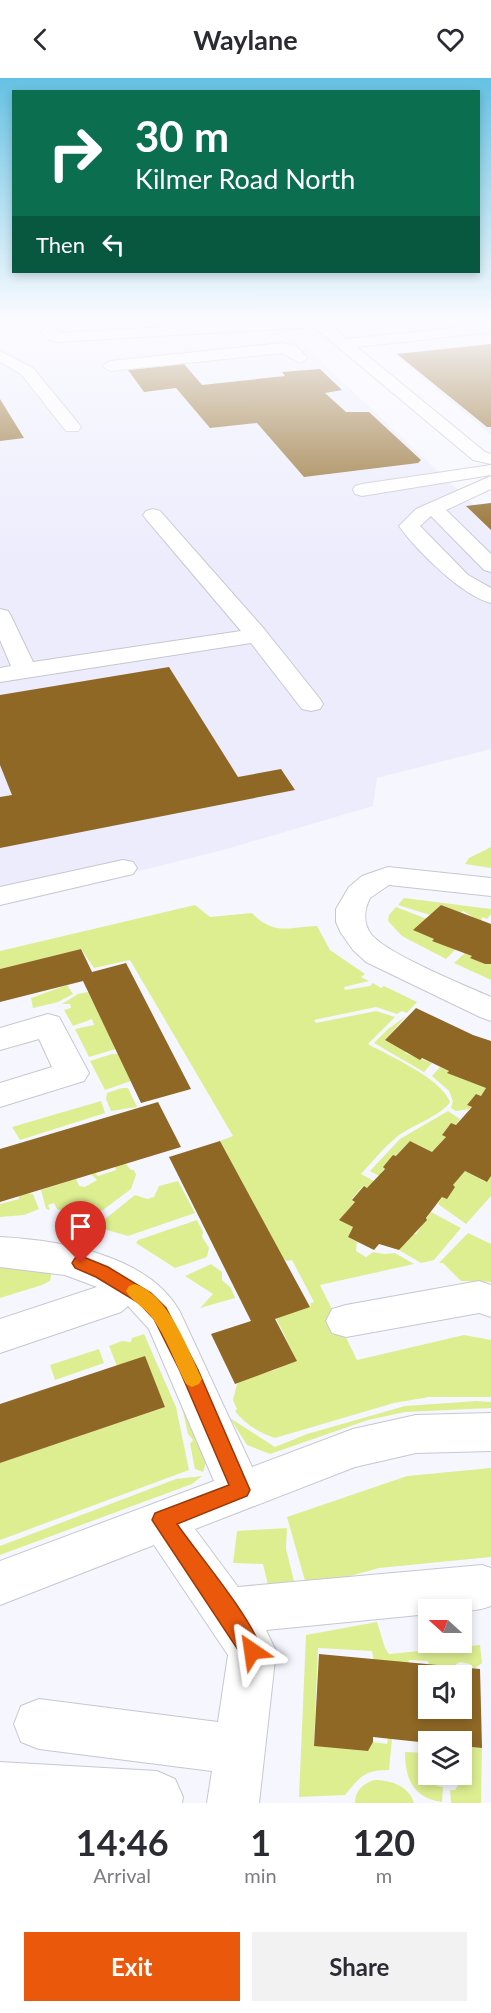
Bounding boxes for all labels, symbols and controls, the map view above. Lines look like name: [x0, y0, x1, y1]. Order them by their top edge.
icon: back: [24, 23, 57, 56]
text: Waylane: [193, 23, 298, 56]
icon: heart: [434, 23, 467, 56]
text: 30 m: [135, 111, 229, 161]
icon: right: [36, 114, 114, 192]
text: Kilmer Road North: [135, 162, 355, 195]
icon: left: [97, 228, 130, 261]
text: Then: [36, 231, 85, 258]
pin: [55, 1201, 106, 1263]
icon: arrive: [64, 1210, 97, 1243]
north arrow: [418, 1599, 472, 1653]
map controls: [418, 1599, 472, 1785]
position arrow: [220, 1619, 284, 1683]
button: sound: [418, 1665, 472, 1719]
button: layers: [418, 1731, 472, 1785]
text: 14:46: [76, 1820, 169, 1864]
text: 1: [250, 1820, 271, 1864]
text: 120: [353, 1820, 415, 1864]
text: Arrival: [93, 1863, 151, 1887]
text: min: [244, 1863, 277, 1887]
text: m: [376, 1863, 392, 1887]
button: Exit: [24, 1932, 240, 2001]
button: Share: [252, 1932, 467, 2001]

